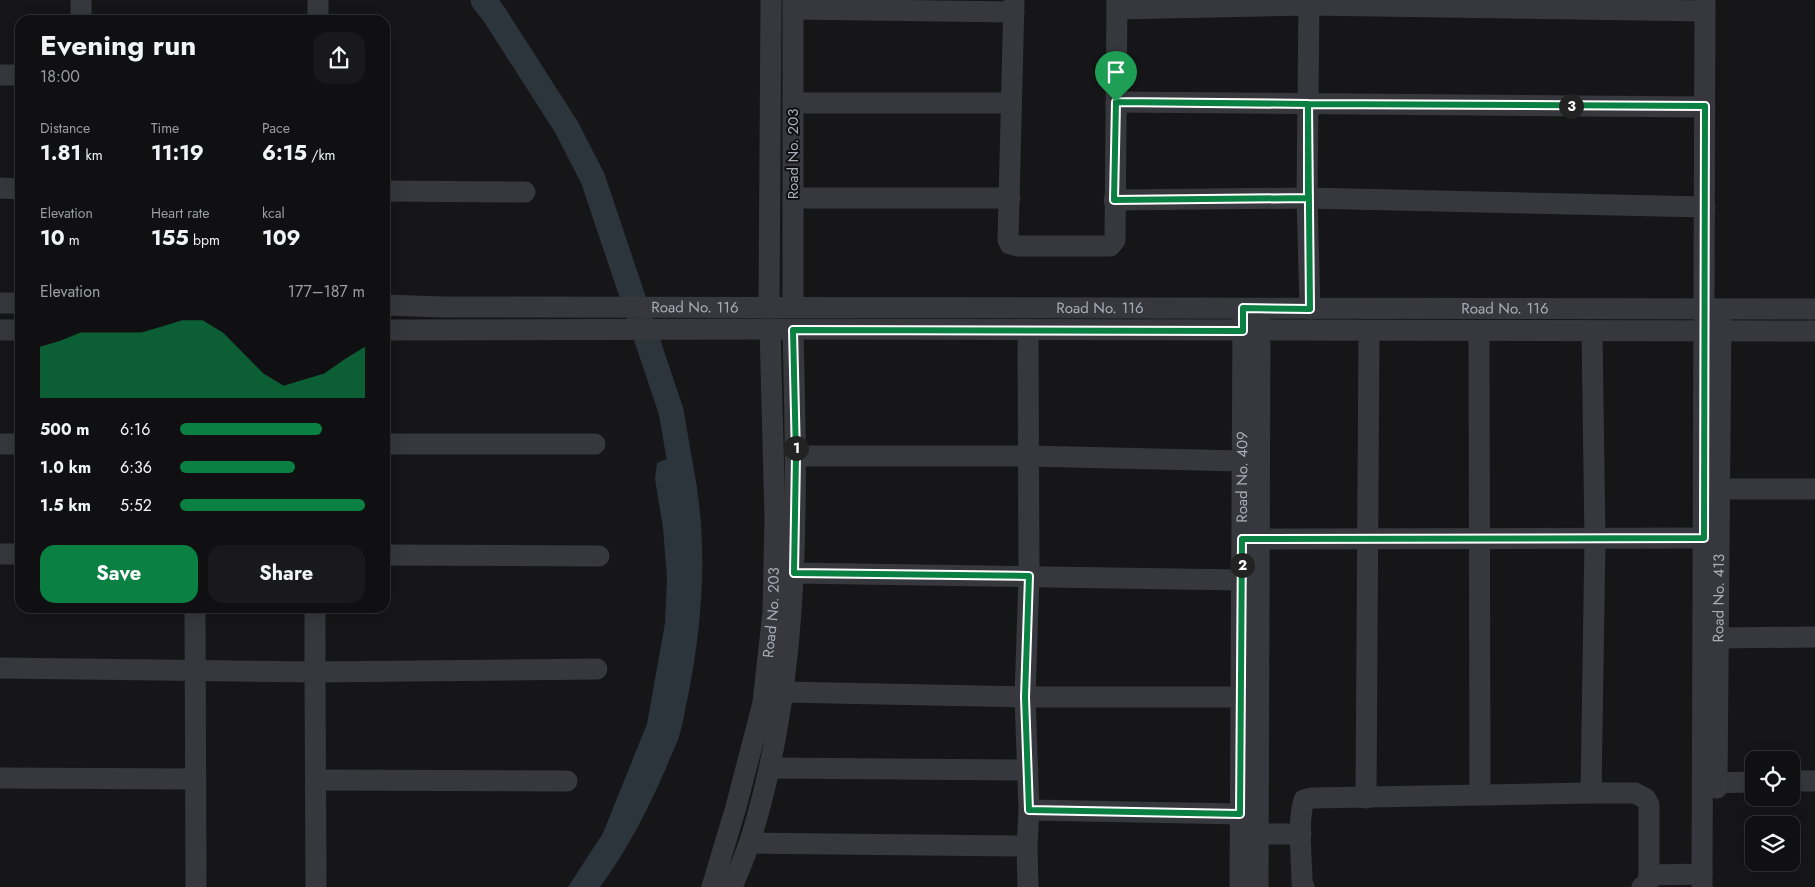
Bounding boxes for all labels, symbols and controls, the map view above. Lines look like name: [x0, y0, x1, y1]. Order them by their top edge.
text: Evening run: [40, 25, 196, 66]
button: share: [313, 32, 365, 84]
pin: [1095, 51, 1137, 102]
icon: arrive: [1102, 58, 1130, 86]
text: 18:00: [40, 65, 80, 88]
pin: 3: [1558, 94, 1584, 118]
text: 3: [1567, 96, 1576, 116]
street label: Road No. 203: [782, 109, 804, 199]
text: Distance: [40, 118, 90, 138]
text: Time: [151, 118, 179, 138]
text: Pace: [262, 118, 290, 138]
text: 1.81: [40, 138, 81, 168]
text: 11:19: [151, 138, 204, 168]
text: 6:15: [262, 138, 307, 168]
text: km: [81, 145, 103, 165]
text: /km: [307, 145, 336, 165]
text: Elevation: [40, 203, 93, 223]
text: Heart rate: [151, 203, 209, 223]
text: kcal: [262, 203, 285, 223]
text: 10: [40, 223, 65, 253]
text: 155: [151, 223, 189, 253]
text: 109: [262, 223, 301, 253]
text: m: [65, 230, 80, 250]
text: bpm: [189, 230, 220, 250]
text: Elevation: [40, 280, 100, 303]
text: 177–187 m: [288, 280, 365, 303]
street label: Road No. 116: [651, 296, 739, 318]
street label: Road No. 116: [1056, 297, 1144, 319]
street label: Road No. 116: [1461, 297, 1549, 320]
text: 500 m: [40, 418, 89, 441]
text: 6:16: [120, 418, 150, 441]
street label: Road No. 409: [1231, 431, 1253, 523]
pin: 1: [784, 436, 808, 460]
text: 1: [793, 438, 800, 458]
text: 1.0 km: [40, 456, 91, 479]
text: 6:36: [120, 456, 152, 479]
text: 1.5 km: [40, 494, 91, 517]
text: 5:52: [120, 494, 152, 517]
button: Save: [40, 545, 198, 603]
button: Share: [208, 545, 365, 603]
pin: 2: [1230, 552, 1254, 578]
street label: Road No. 413: [1707, 554, 1730, 642]
text: 2: [1238, 555, 1247, 575]
street label: Road No. 203: [757, 567, 785, 659]
map controls: [1745, 751, 1800, 871]
button: locate: [1745, 751, 1800, 806]
button: layers: [1745, 816, 1800, 871]

